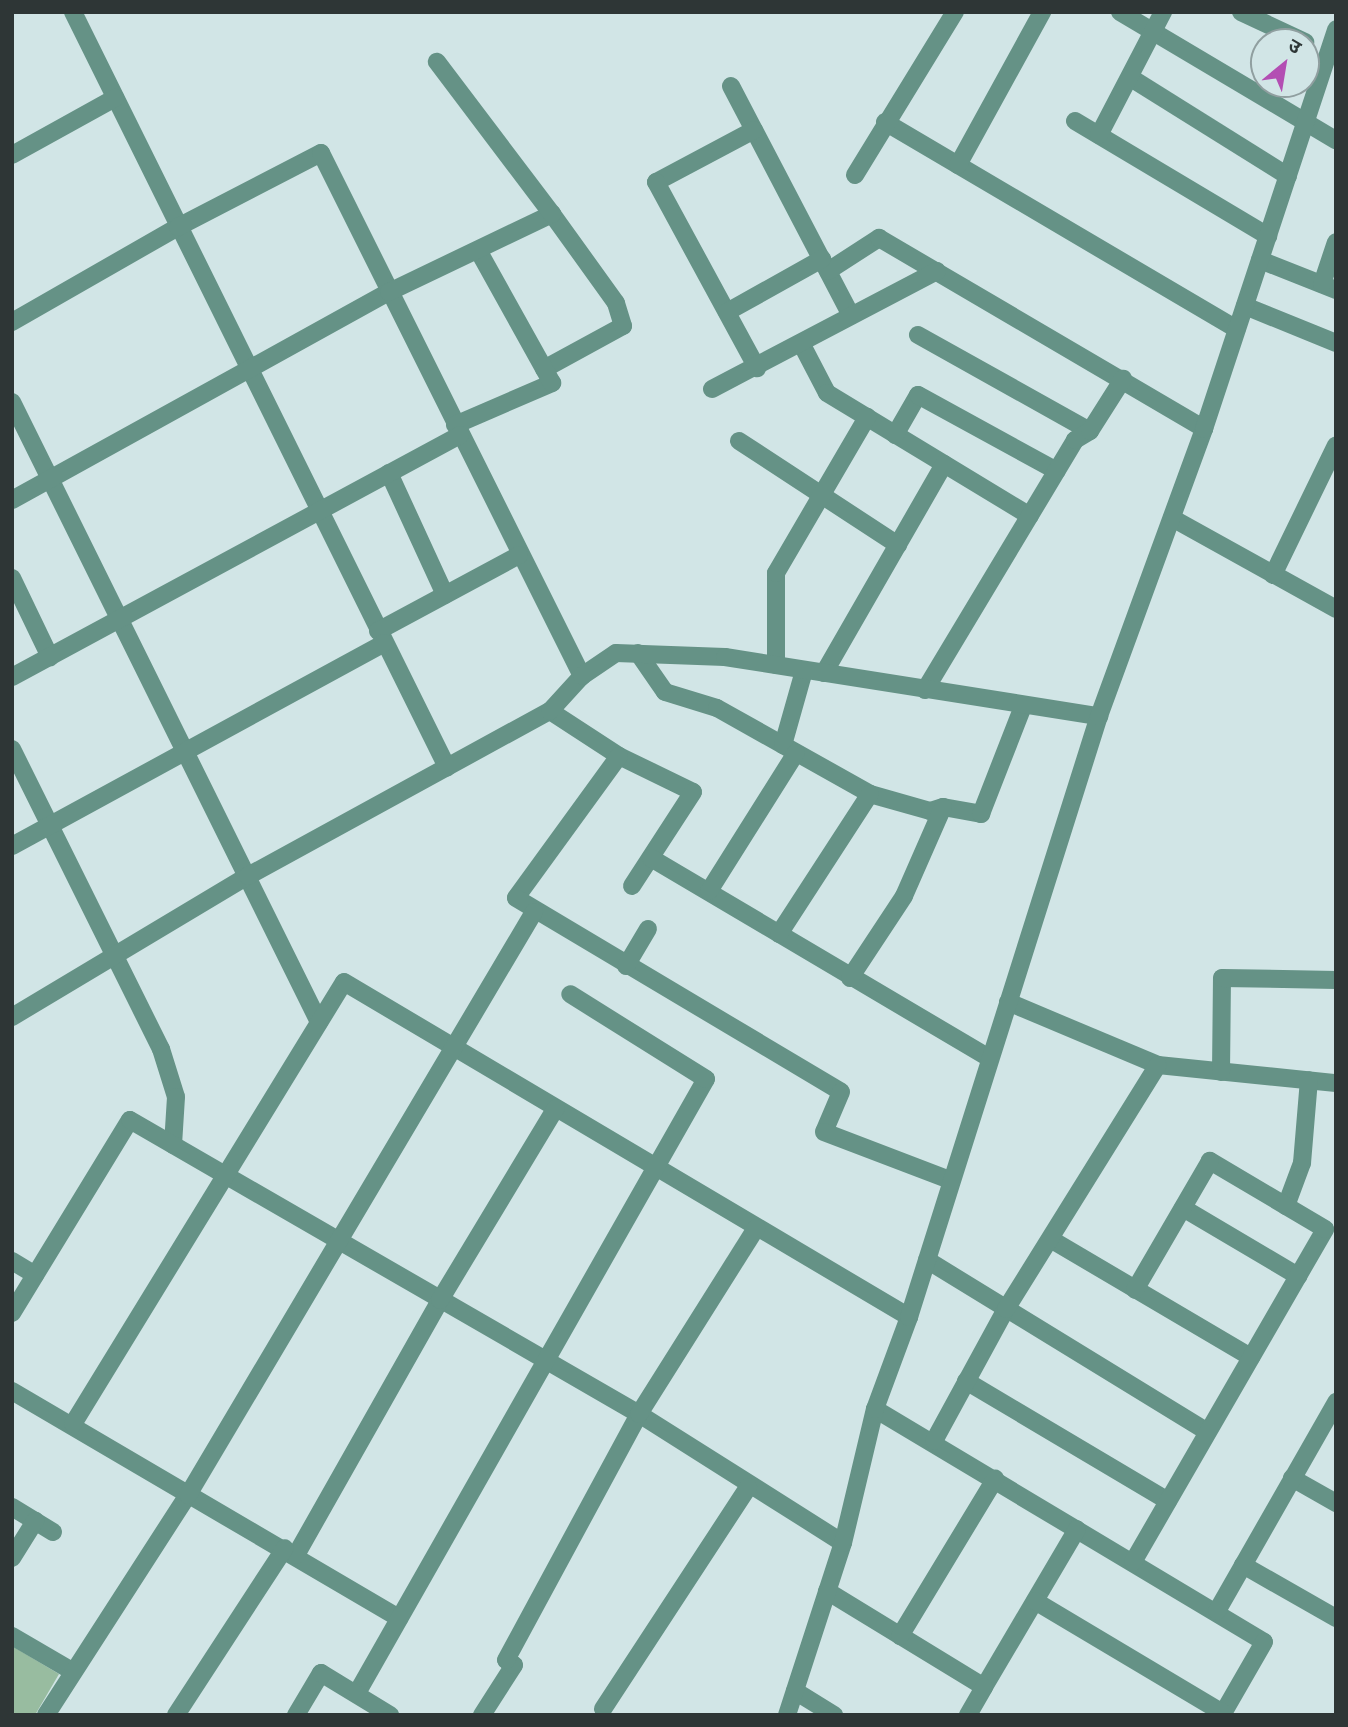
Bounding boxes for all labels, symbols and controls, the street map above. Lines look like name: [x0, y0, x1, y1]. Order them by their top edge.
north arrow: [1250, 28, 1320, 98]
text: उ: [1284, 33, 1305, 59]

